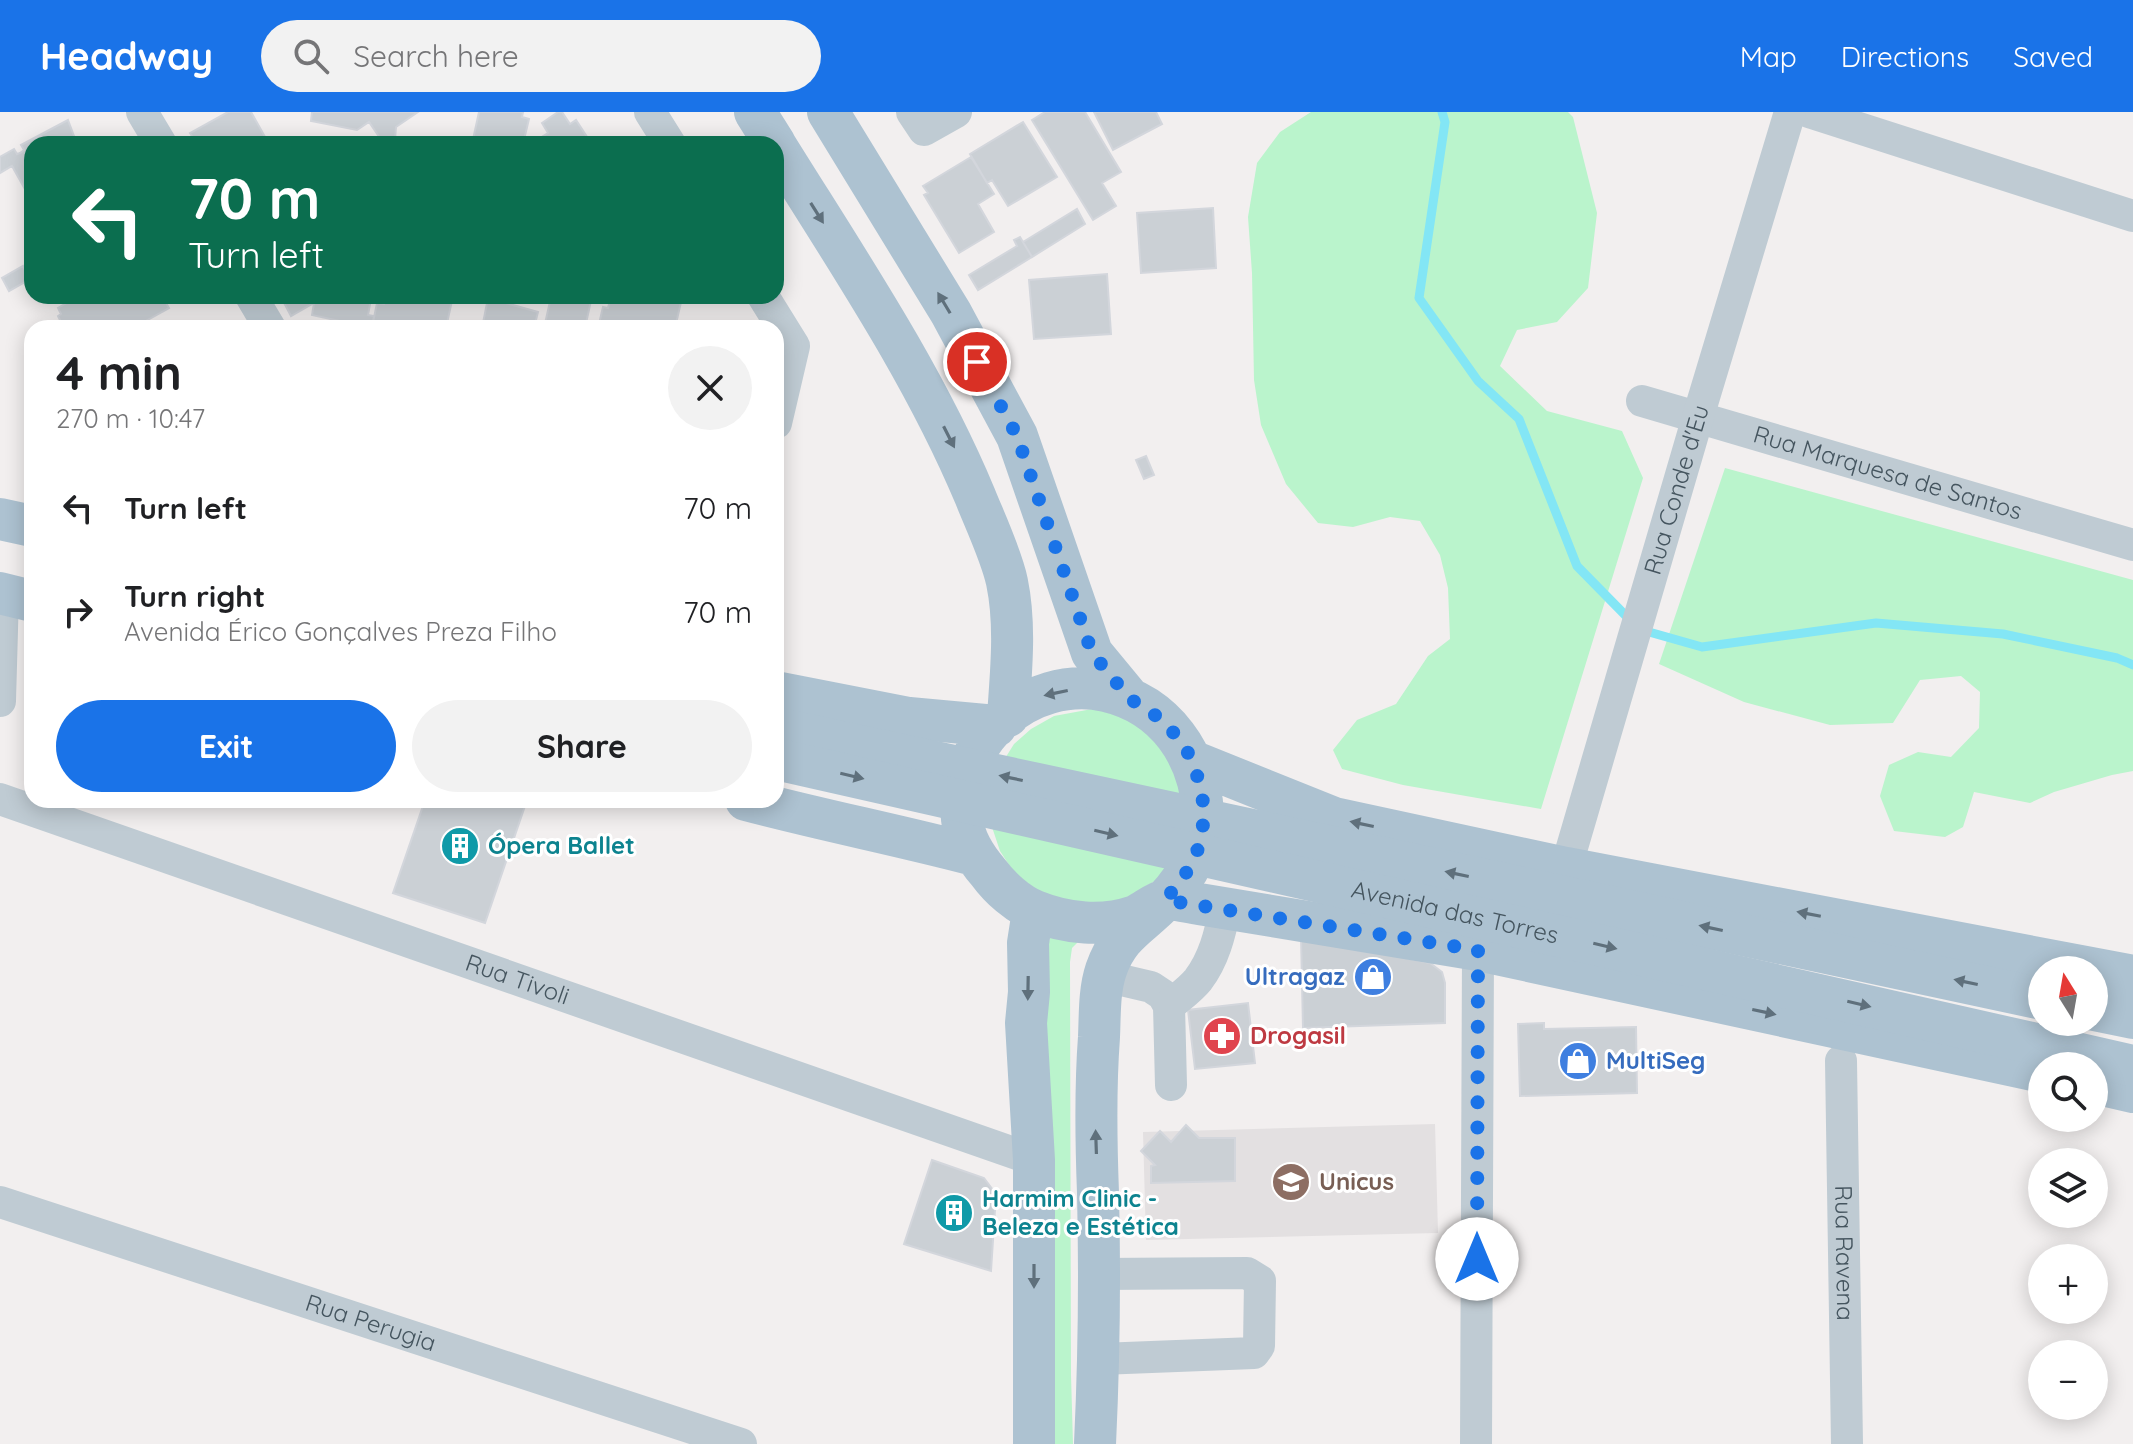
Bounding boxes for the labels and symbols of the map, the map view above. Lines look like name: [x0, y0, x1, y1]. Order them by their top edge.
one-way arrow: [810, 202, 824, 224]
one-way arrow: [937, 292, 951, 314]
pin: [943, 328, 1011, 396]
street label: Rua Conde d'Eu: [1637, 401, 1715, 578]
street label: Rua Marquesa de Santos: [1750, 419, 2026, 526]
one-way arrow: [942, 425, 956, 448]
one-way arrow: [1043, 687, 1068, 699]
one-way arrow: [840, 770, 865, 783]
one-way arrow: [999, 771, 1024, 784]
one-way arrow: [1349, 817, 1374, 830]
building icon: Ópera Ballet: [439, 825, 481, 867]
one-way arrow: [1093, 827, 1118, 840]
place label: Ópera Ballet: [488, 830, 635, 860]
one-way arrow: [1445, 867, 1470, 880]
street label: Avenida das Torres: [1349, 874, 1562, 950]
one-way arrow: [1796, 908, 1821, 920]
one-way arrow: [1699, 921, 1724, 934]
one-way arrow: [1593, 941, 1618, 953]
street label: Rua Tivoli: [462, 947, 574, 1011]
shop icon: Ultragaz: [1352, 956, 1394, 998]
north arrow: [2028, 956, 2108, 1036]
place label: Ultragaz: [1245, 961, 1345, 991]
one-way arrow: [1953, 975, 1978, 988]
one-way arrow: [1022, 976, 1035, 1001]
one-way arrow: [1846, 998, 1871, 1011]
one-way arrow: [1752, 1006, 1777, 1019]
pharmacy icon: Drogasil: [1201, 1015, 1243, 1057]
place label: Drogasil: [1250, 1020, 1346, 1050]
shop icon: MultiSeg: [1557, 1040, 1599, 1082]
place label: MultiSeg: [1606, 1045, 1705, 1075]
one-way arrow: [1090, 1129, 1103, 1154]
school or university icon: Unicus: [1270, 1161, 1312, 1203]
place label: Unicus: [1319, 1166, 1394, 1196]
place label: Harmim Clinic - Beleza e Estética: [982, 1183, 1179, 1241]
street label: Rua Ravena: [1829, 1185, 1861, 1321]
building icon: Harmim Clinic - Beleza e Estética: [933, 1192, 975, 1234]
position arrow: [1435, 1217, 1519, 1301]
one-way arrow: [1028, 1264, 1040, 1289]
street label: Rua Perugia: [302, 1287, 440, 1357]

